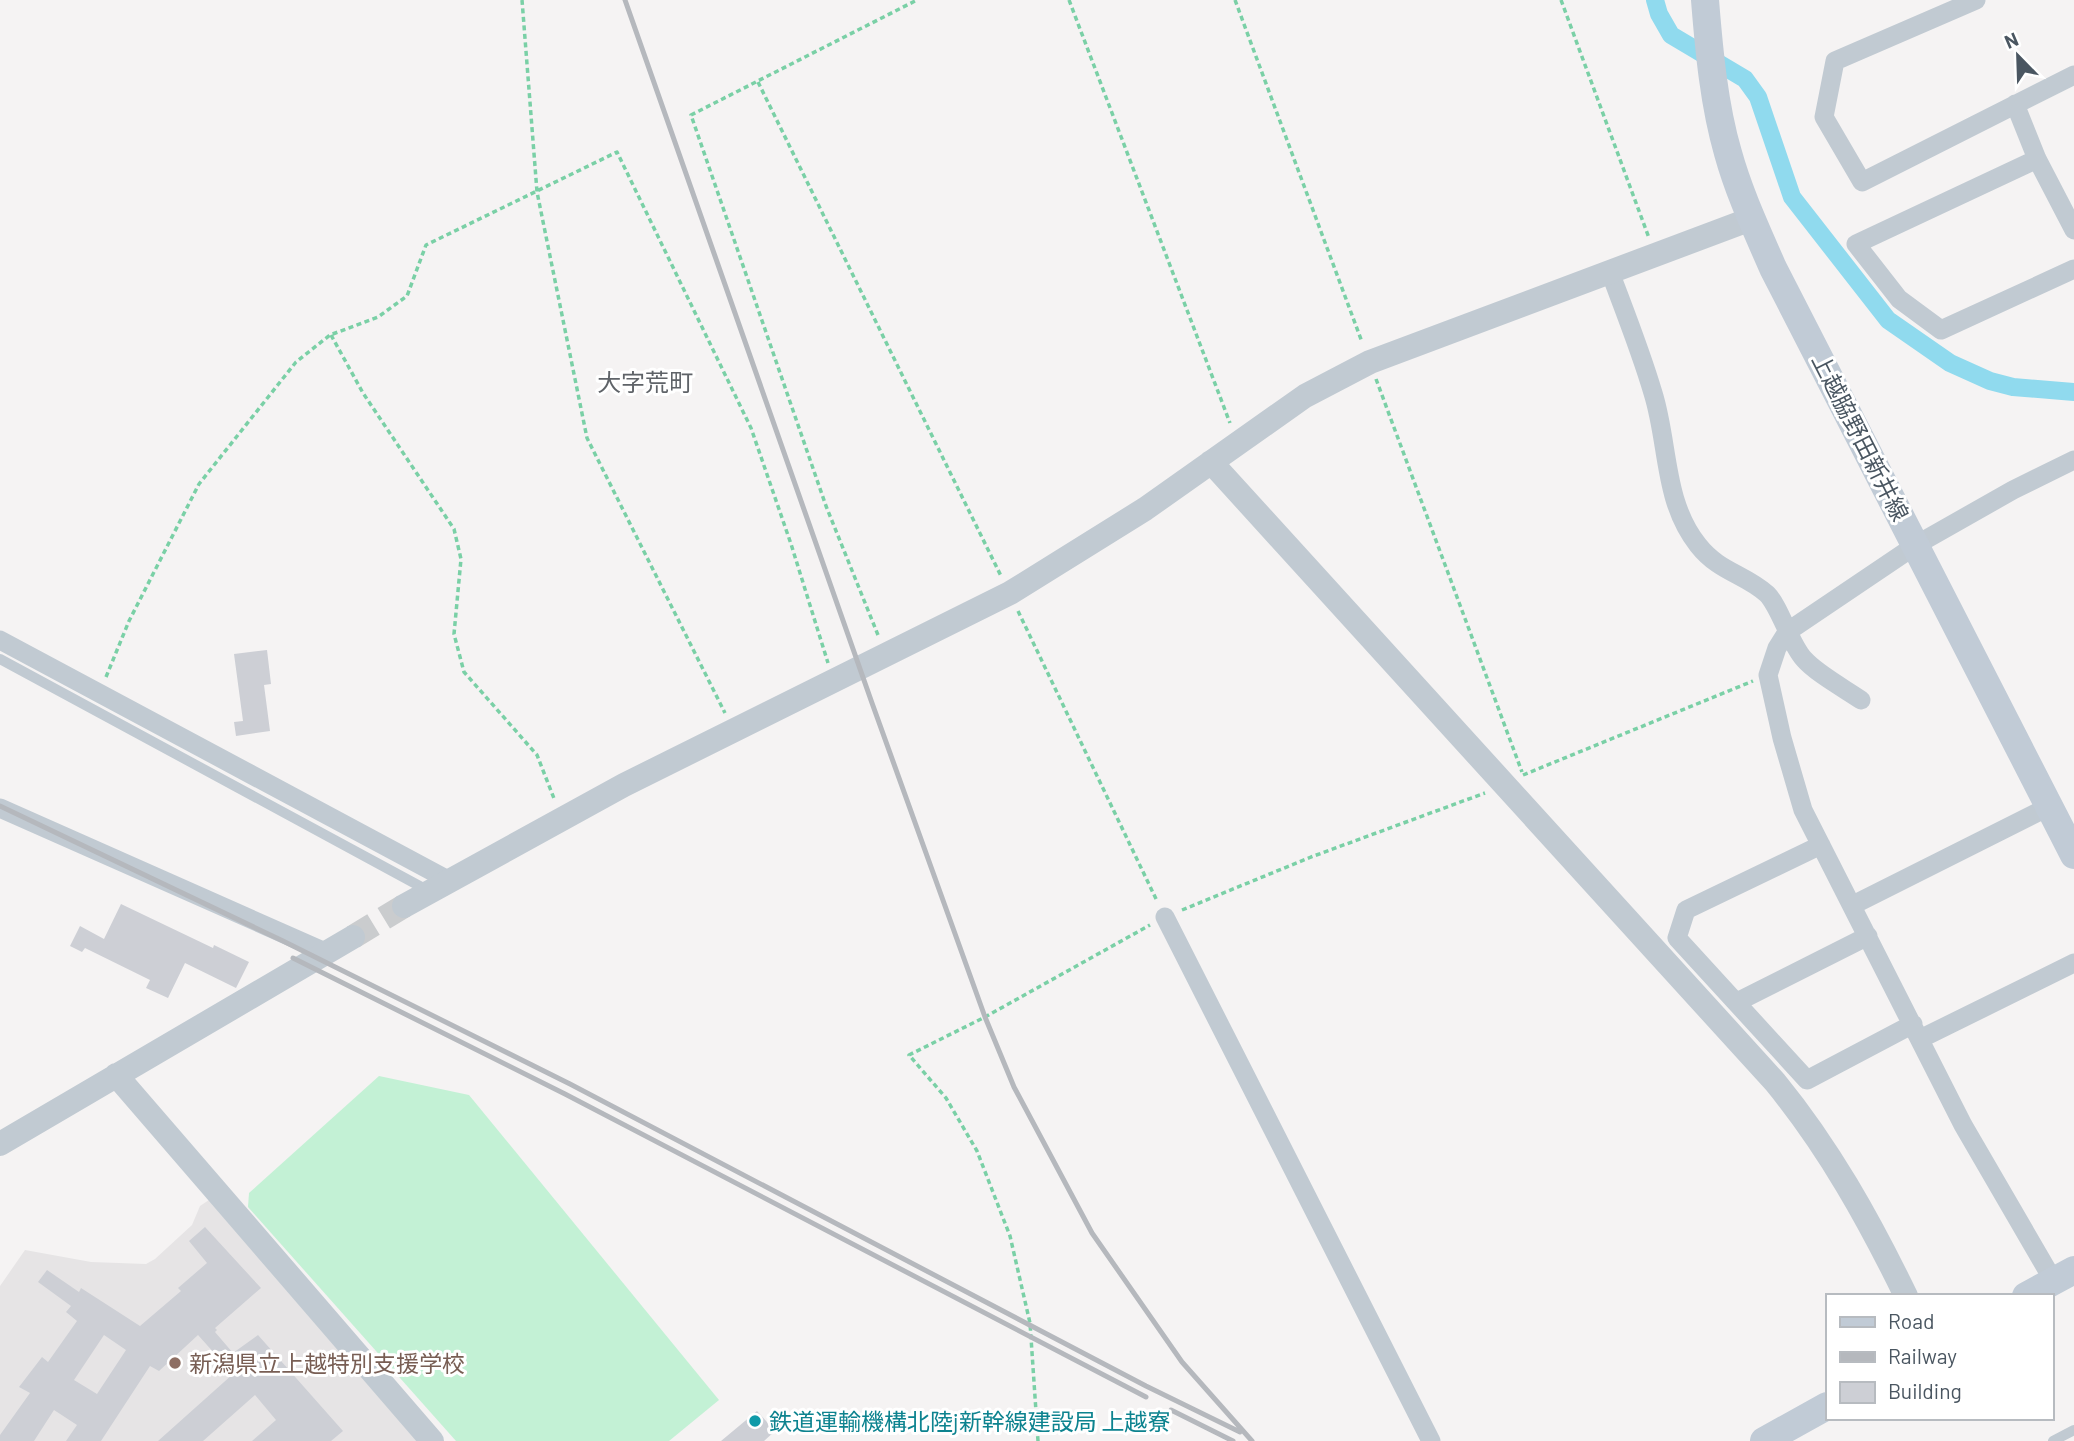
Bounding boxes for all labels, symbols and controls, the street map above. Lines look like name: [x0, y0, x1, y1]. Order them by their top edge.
north arrow: [1983, 21, 2053, 91]
text: N: [2001, 27, 2021, 53]
street label: 上越脇野田新井線: [1807, 349, 1915, 525]
district label: 大字荒町: [597, 367, 693, 396]
legend: [1826, 1294, 2053, 1420]
text: Road: [1888, 1308, 1934, 1333]
text: Railway: [1888, 1343, 1957, 1368]
place label: 新潟県立上越特別支援学校: [189, 1349, 465, 1377]
marker: 新潟県立上越特別支援学校: [167, 1355, 183, 1371]
text: Building: [1888, 1378, 1962, 1403]
place label: 鉄道運輸機構北陸j新幹線建設局 上越寮: [769, 1407, 1170, 1435]
marker: 鉄道運輸機構北陸j新幹線建設局 上越寮: [747, 1413, 763, 1429]

